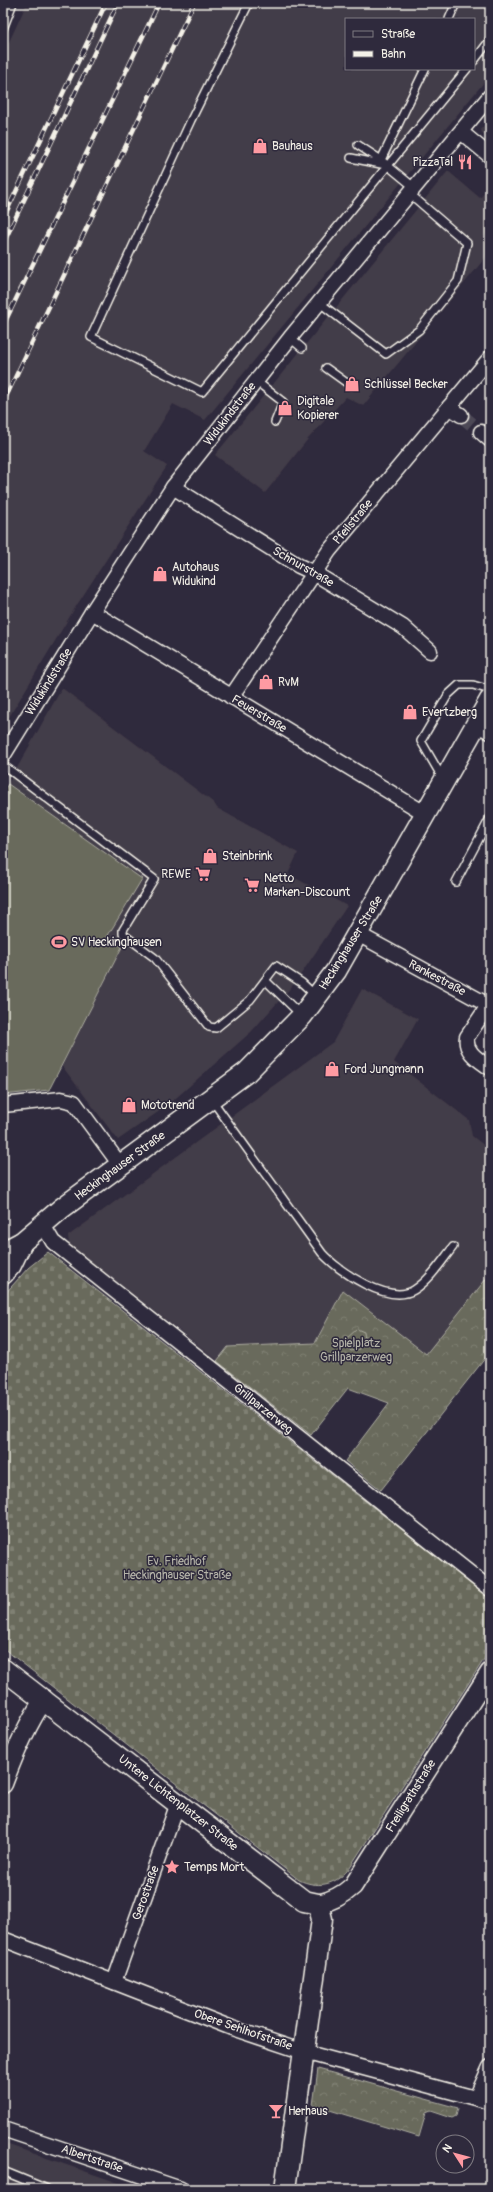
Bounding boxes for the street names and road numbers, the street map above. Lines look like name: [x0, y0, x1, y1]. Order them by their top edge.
street label: Widukindstraße: [201, 379, 260, 449]
street label: Pfeilstraße: [330, 496, 376, 548]
street label: Schnurstraße: [270, 543, 336, 591]
street label: Widukindstraße: [22, 646, 76, 718]
street label: Feuerstraße: [229, 692, 289, 736]
street label: Heckinghauser Straße: [316, 893, 386, 993]
street label: Rankestraße: [406, 957, 468, 999]
street label: Heckinghauser Straße: [72, 1128, 168, 1204]
street label: Grillparzerweg: [230, 1380, 296, 1438]
street label: Untere Lichtenplatzer Straße: [115, 1752, 241, 1854]
street label: Freiligrathstraße: [383, 1757, 439, 1835]
street label: Gerostraße: [129, 1864, 163, 1922]
street label: Obere Sehlhofstraße: [192, 2006, 294, 2054]
street label: Albertstraße: [59, 2141, 125, 2177]

